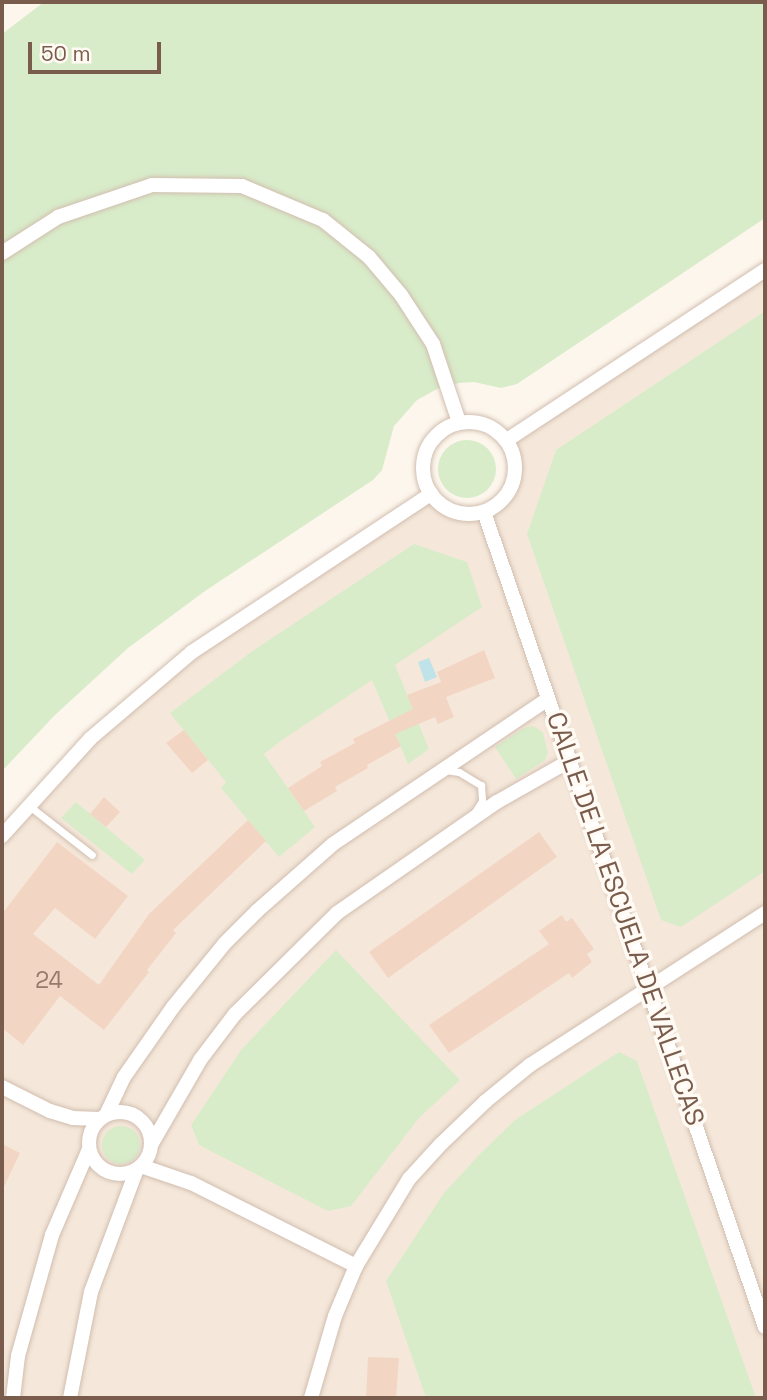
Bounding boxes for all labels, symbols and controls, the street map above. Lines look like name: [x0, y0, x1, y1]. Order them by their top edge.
scale bar: [32, 28, 164, 72]
text: 50 m: [41, 40, 91, 67]
street label: CALLE DE LA ESCUELA DE VALLECAS: [539, 708, 711, 1130]
house number: 24: [35, 966, 63, 994]

